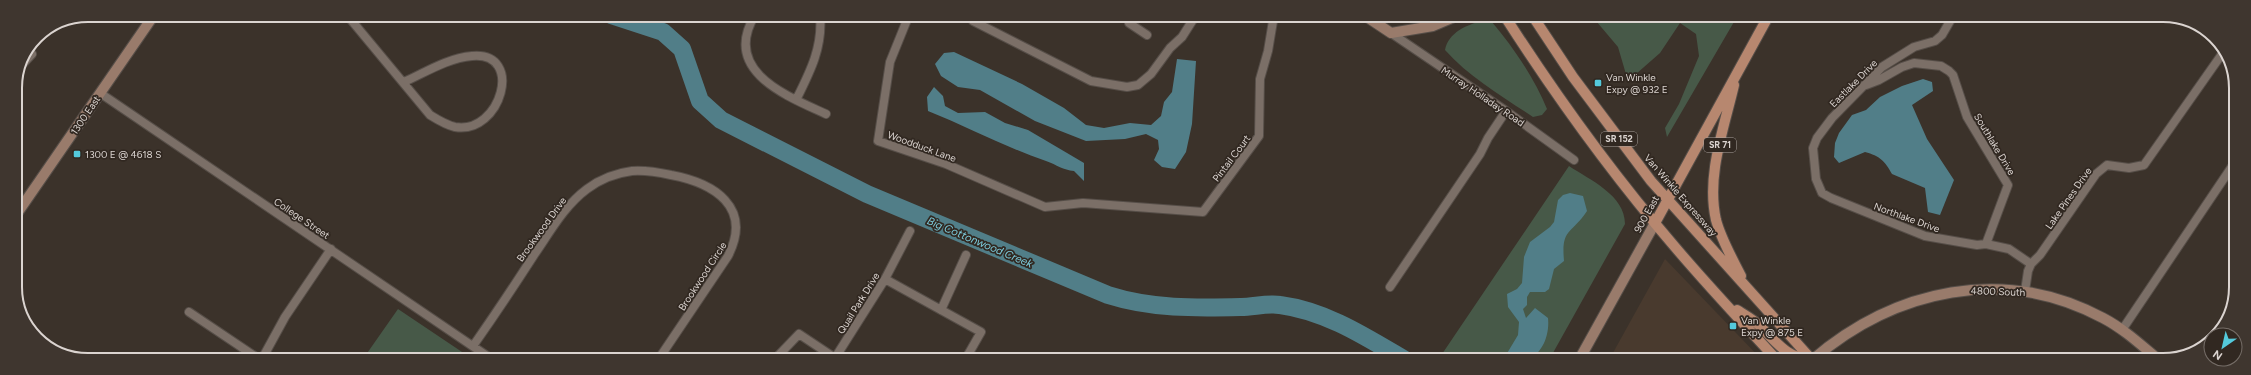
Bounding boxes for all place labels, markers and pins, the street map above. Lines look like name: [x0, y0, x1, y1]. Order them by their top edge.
place label: Van Winkle Expy @ 932 E: [1606, 71, 1668, 96]
marker: Van Winkle Expy @ 932 E: [1593, 78, 1603, 88]
place label: 1300 E @ 4618 S: [85, 148, 161, 161]
marker: 1300 E @ 4618 S: [72, 149, 82, 159]
place label: Van Winkle Expy @ 875 E: [1741, 314, 1803, 339]
marker: Van Winkle Expy @ 875 E: [1728, 321, 1738, 331]

